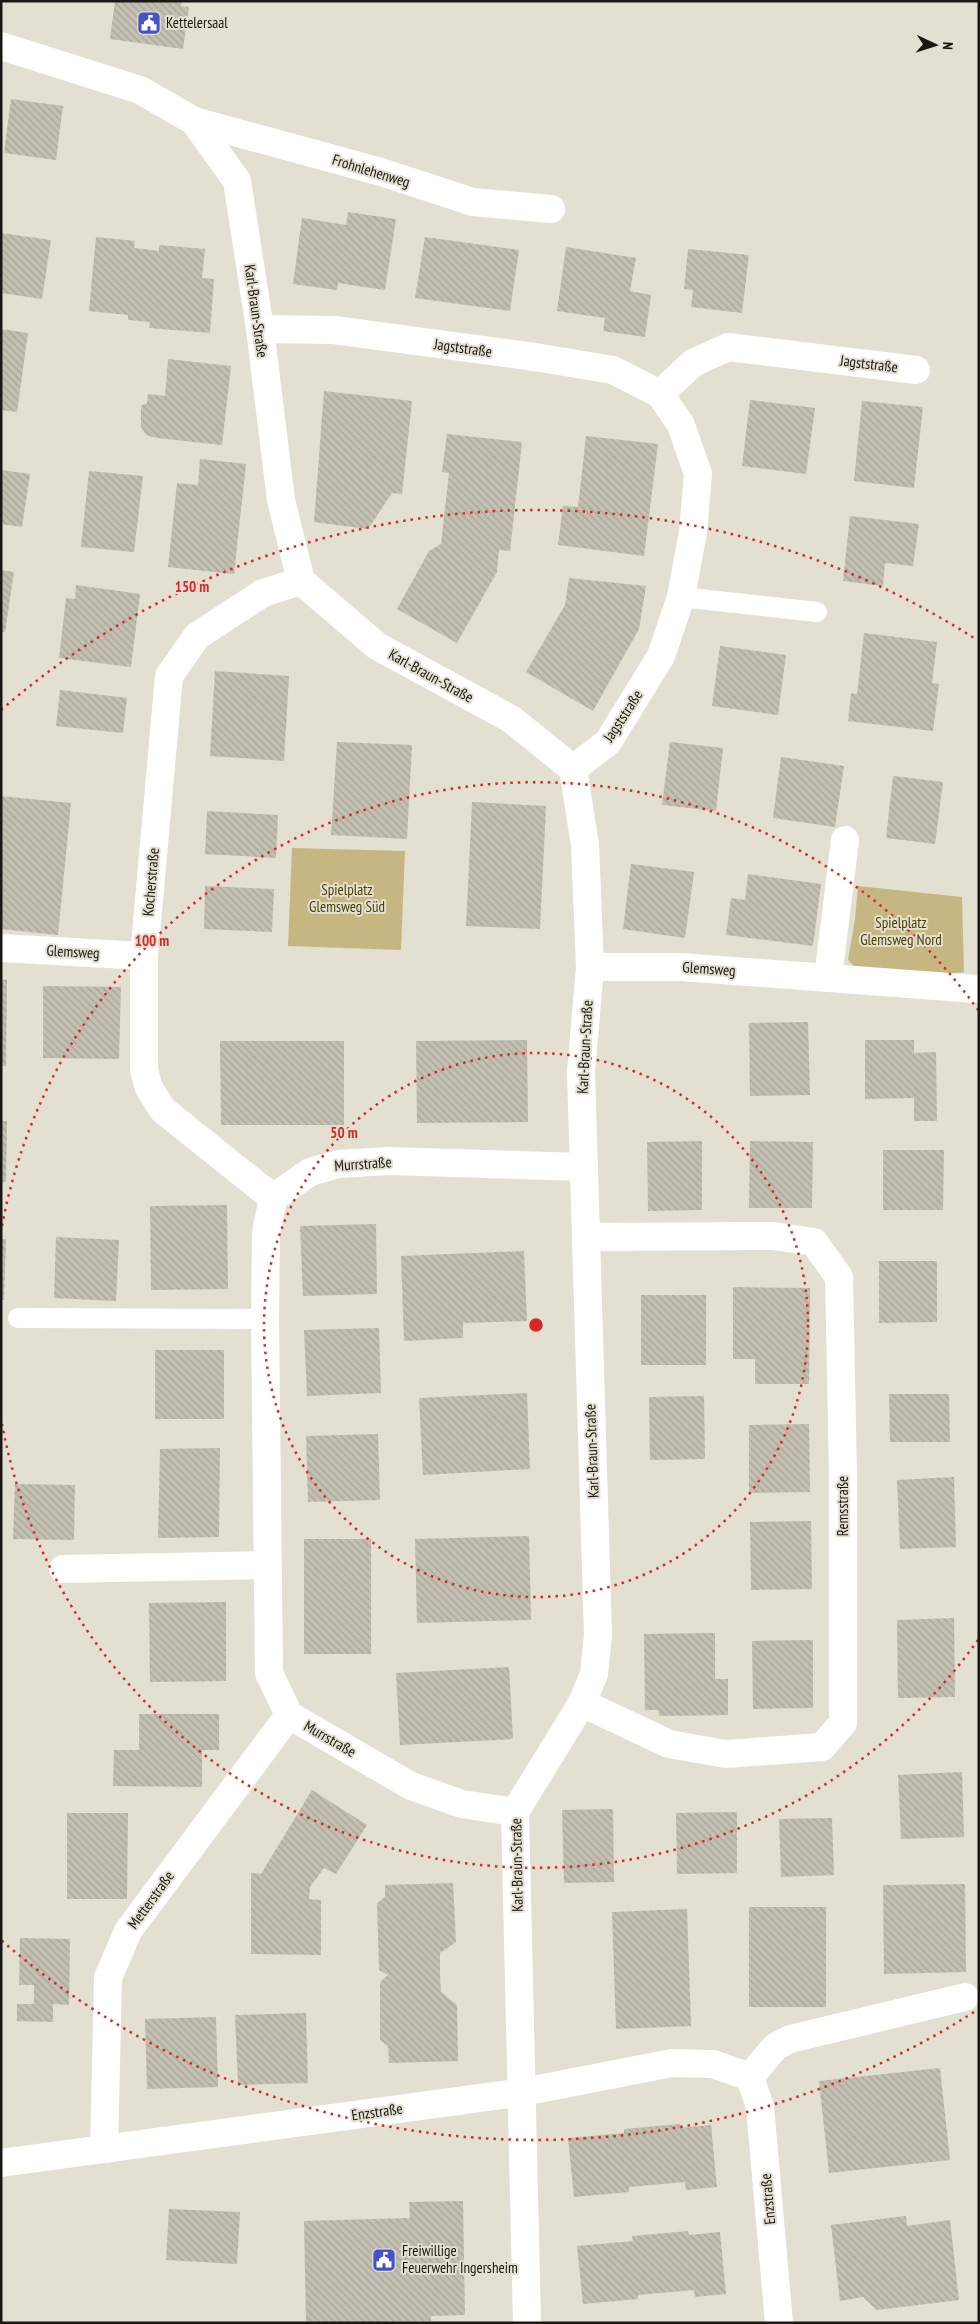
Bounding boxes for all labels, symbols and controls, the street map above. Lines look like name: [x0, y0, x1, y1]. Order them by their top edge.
public building icon: Kettelersaal: [136, 10, 162, 36]
place label: Kettelersaal: [166, 13, 228, 32]
north arrow: [910, 20, 960, 70]
text: N: [939, 42, 957, 50]
street label: Frohnlehenweg: [330, 150, 412, 191]
street label: Karl-Braun-Straße: [241, 263, 272, 359]
street label: Jagststraße: [432, 334, 493, 361]
street label: Jagststraße: [838, 350, 899, 376]
text: 150 m: [175, 577, 209, 596]
street label: Karl-Braun-Straße: [386, 645, 477, 707]
street label: Jagststraße: [598, 686, 646, 746]
street label: Kocherstraße: [138, 847, 163, 917]
park label: Spielplatz Glemsweg Süd: [309, 880, 385, 916]
park label: Spielplatz Glemsweg Nord: [860, 913, 942, 949]
text: 100 m: [135, 931, 169, 950]
street label: Glemsweg: [46, 941, 100, 962]
street label: Glemsweg: [682, 957, 736, 980]
street label: Karl-Braun-Straße: [573, 1000, 596, 1094]
text: 50 m: [330, 1123, 358, 1142]
street label: Murrstraße: [334, 1152, 392, 1175]
centre of rings: [527, 1316, 545, 1334]
street label: Karl-Braun-Straße: [580, 1404, 603, 1498]
street label: Remsstraße: [833, 1476, 852, 1536]
street label: Murrstraße: [301, 1716, 360, 1761]
street label: Karl-Braun-Straße: [506, 1818, 527, 1912]
street label: Metterstraße: [123, 1867, 178, 1932]
street label: Enzstraße: [350, 2099, 404, 2124]
street label: Enzstraße: [756, 2173, 779, 2225]
place label: Freiwillige Feuerwehr Ingersheim: [402, 2241, 518, 2277]
public building icon: Freiwillige Feuerwehr Ingersheim: [371, 2247, 397, 2273]

